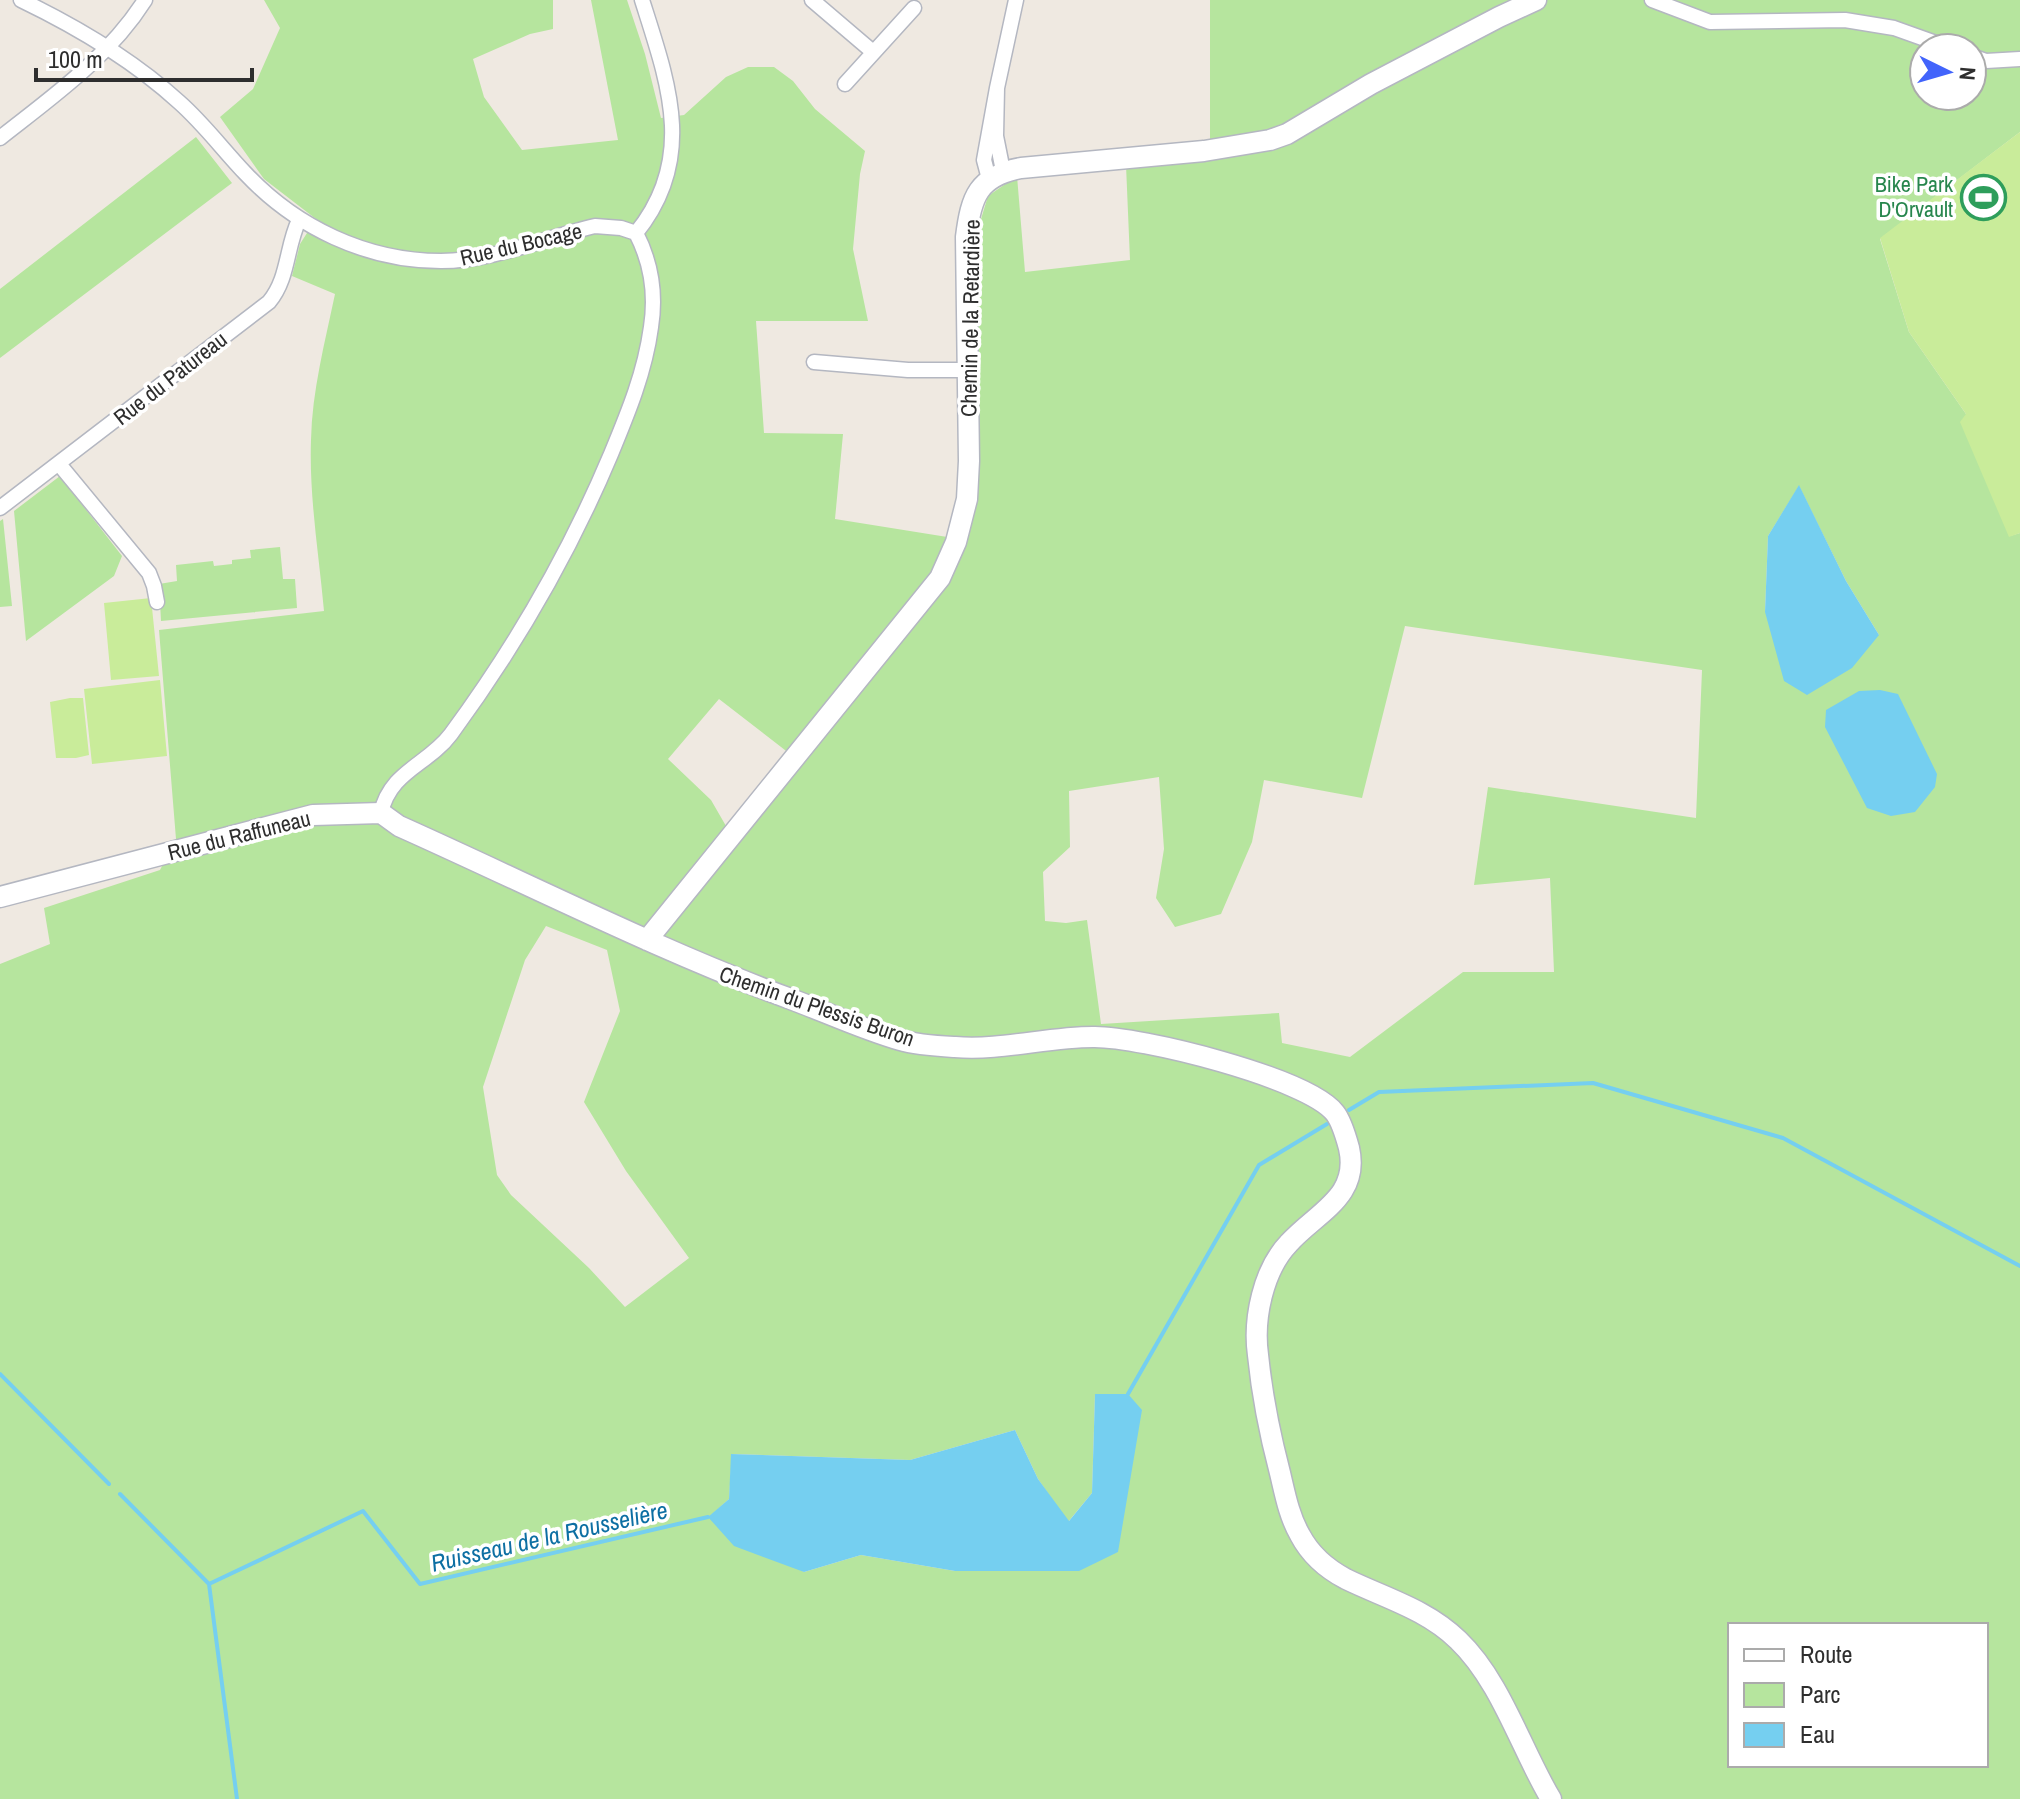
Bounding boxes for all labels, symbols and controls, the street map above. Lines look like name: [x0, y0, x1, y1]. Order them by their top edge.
scale bar: [36, 32, 252, 82]
north arrow: [1908, 32, 1988, 112]
text: 100 m: [48, 43, 103, 75]
text: N: [1952, 66, 1983, 82]
place label: Bike Park D'Orvault: [1875, 169, 1954, 224]
sports icon: Bike Park D'Orvault: [1960, 173, 2008, 221]
street label: Rue du Bocage: [457, 215, 585, 273]
street label: Chemin de la Retardière: [953, 219, 987, 417]
street label: Rue du Patureau: [107, 324, 233, 432]
street label: Rue du Raffuneau: [164, 803, 314, 867]
street label: Chemin du Plessis Buron: [715, 959, 919, 1053]
water label: Ruisseau de la Rousselière: [428, 1493, 670, 1579]
legend: [1728, 1623, 1988, 1767]
text: Route: [1800, 1638, 1853, 1670]
text: Parc: [1800, 1678, 1841, 1710]
text: Eau: [1800, 1718, 1835, 1750]

